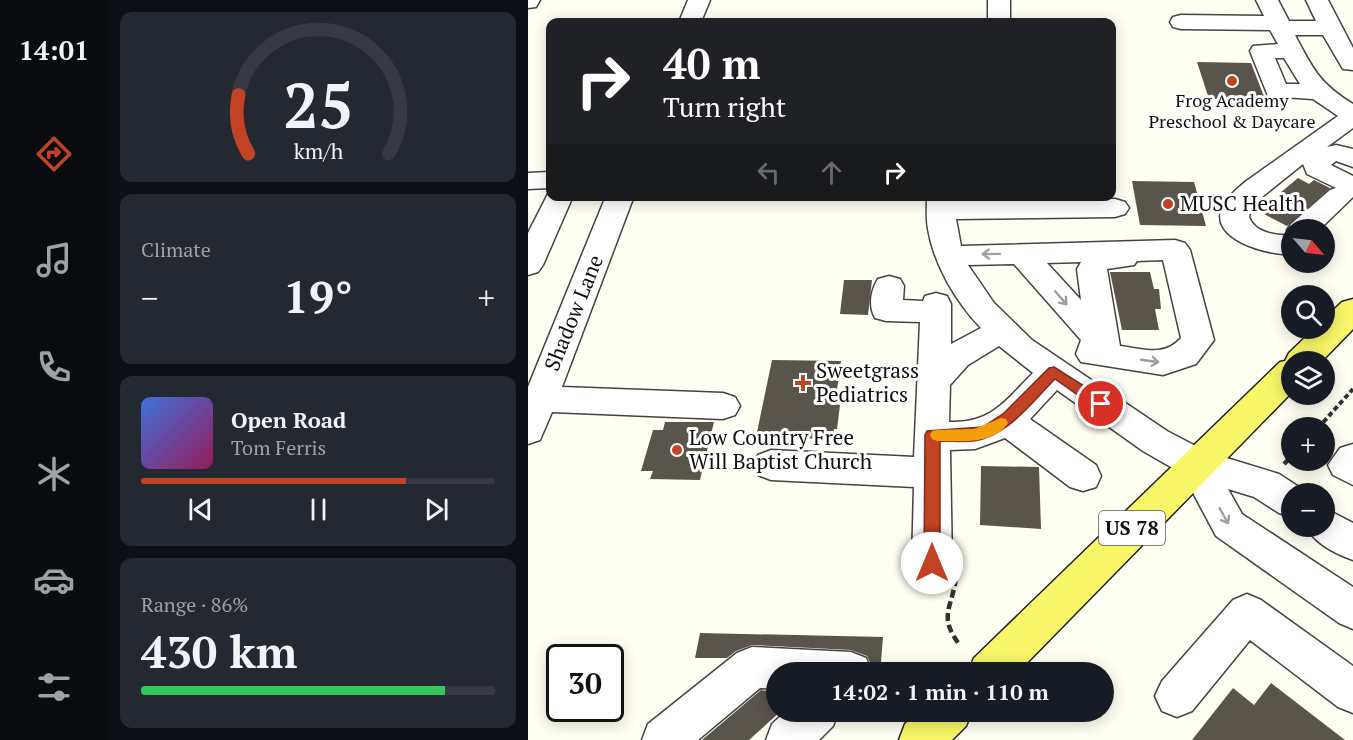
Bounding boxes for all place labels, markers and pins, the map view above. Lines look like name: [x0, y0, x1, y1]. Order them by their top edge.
marker: Frog Academy Preschool & Daycare: [1225, 74, 1239, 88]
place label: Frog Academy Preschool & Daycare: [1148, 88, 1316, 133]
place label: MUSC Health: [1180, 189, 1305, 217]
marker: MUSC Health: [1161, 197, 1175, 211]
place label: Sweetgrass Pediatrics: [816, 356, 919, 408]
marker: Sweetgrass Pediatrics: [794, 374, 812, 392]
pin: [1075, 378, 1126, 429]
place label: Low Country Free Will Baptist Church: [689, 423, 872, 475]
marker: Low Country Free Will Baptist Church: [670, 443, 684, 457]

